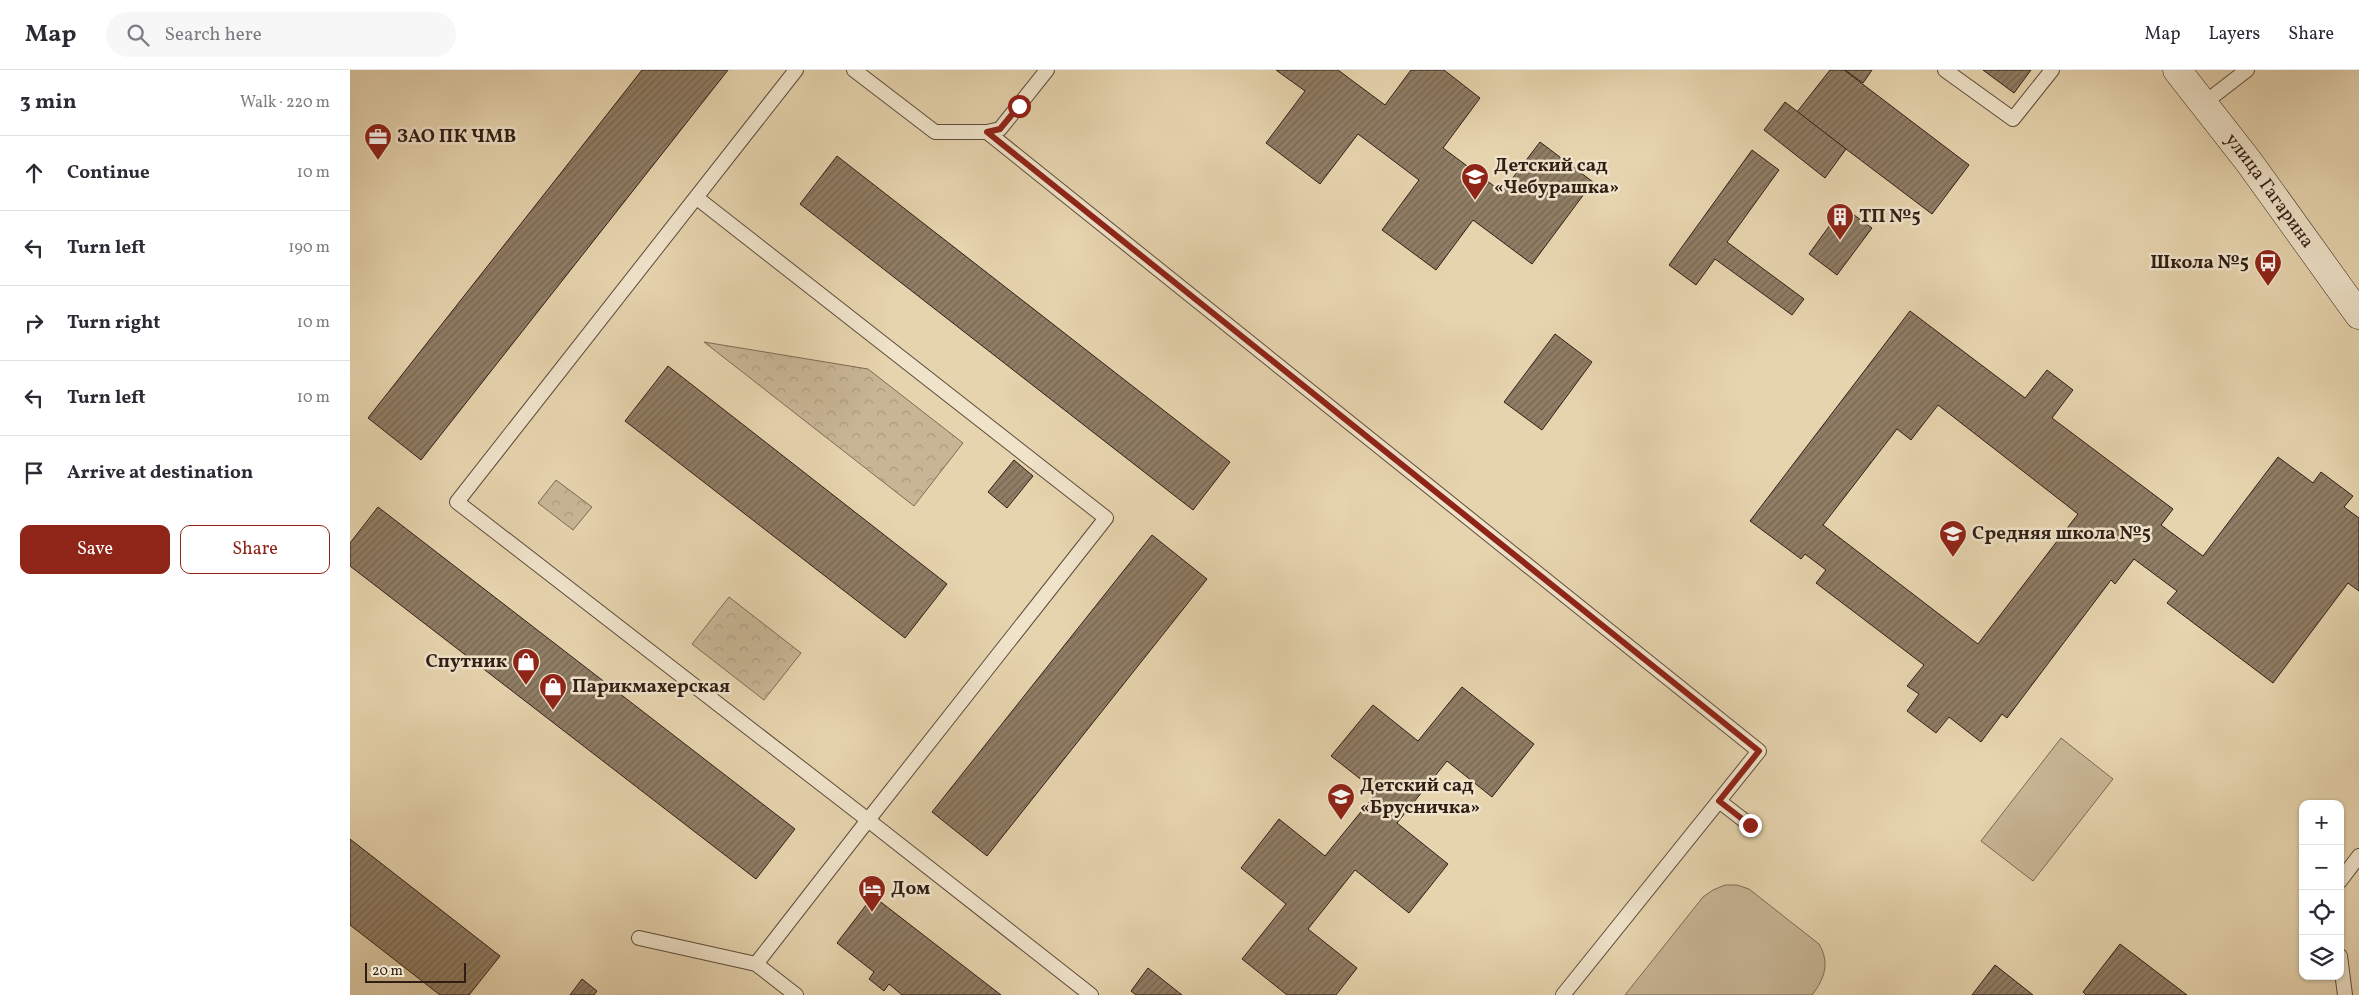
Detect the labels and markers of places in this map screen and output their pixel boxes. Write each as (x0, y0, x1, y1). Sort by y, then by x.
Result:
office icon: ЗАО ПК ЧМВ (363, 122, 393, 161)
place label: ЗАО ПК ЧМВ (397, 124, 516, 150)
place label: Детский сад «Чебурашка» (1494, 153, 1619, 201)
school or university icon: Детский сад «Чебурашка» (1460, 162, 1490, 201)
building icon: ТП №5 (1825, 202, 1855, 241)
place label: ТП №5 (1859, 204, 1921, 230)
bus stop icon: Школа №5 (2253, 248, 2283, 287)
place label: Школа №5 (2150, 250, 2249, 276)
school or university icon: Средняя школа №5 (1938, 519, 1968, 558)
place label: Средняя школа №5 (1972, 521, 2151, 547)
shop icon: Спутник (511, 647, 541, 686)
place label: Спутник (426, 649, 508, 675)
shop icon: Парикмахерская (538, 672, 568, 711)
place label: Парикмахерская (572, 674, 730, 700)
place label: Детский сад «Брусничка» (1360, 773, 1480, 821)
school or university icon: Детский сад «Брусничка» (1326, 782, 1356, 821)
hotel icon: Дом (857, 874, 887, 913)
place label: Дом (891, 876, 930, 902)

